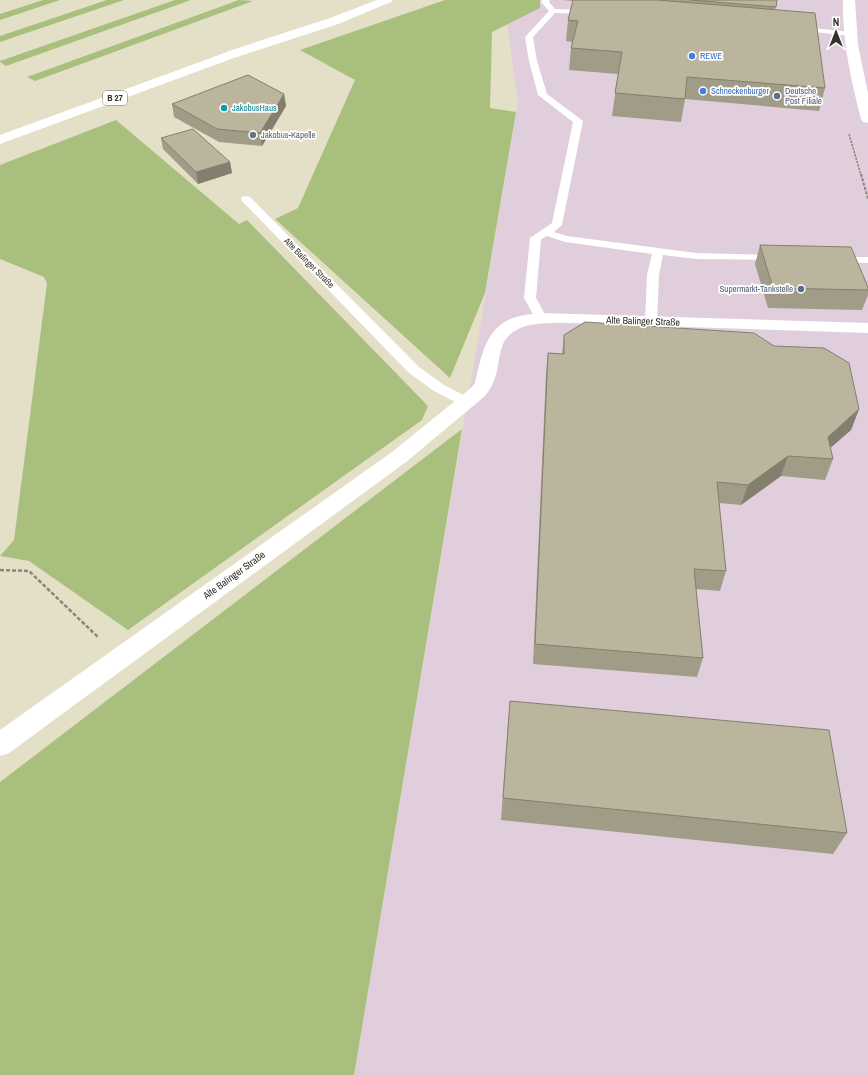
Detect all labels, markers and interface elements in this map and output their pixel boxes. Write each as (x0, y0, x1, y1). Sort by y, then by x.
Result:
north arrow (816, 12, 856, 52)
text: N (833, 15, 839, 29)
place label: REWE (700, 50, 722, 62)
marker: REWE (687, 51, 697, 61)
place label: Schneckenburger (711, 85, 769, 97)
place label: Deutsche Post Filiale (785, 85, 822, 107)
marker: Schneckenburger (698, 86, 708, 96)
road number: B 27 (103, 91, 127, 105)
marker: Deutsche Post Filiale (772, 91, 782, 101)
place label: JakobusHaus (232, 102, 277, 114)
marker: JakobusHaus (219, 103, 229, 113)
place label: Jakobus-Kapelle (261, 129, 316, 141)
marker: Jakobus-Kapelle (248, 130, 258, 140)
street label: Alte Balinger Straße (281, 235, 337, 291)
place label: Supermarkt-Tankstelle (719, 283, 793, 295)
marker: Supermarkt-Tankstelle (796, 284, 806, 294)
street label: Alte Balinger Straße (605, 313, 681, 329)
street label: Alte Balinger Straße (199, 548, 268, 603)

